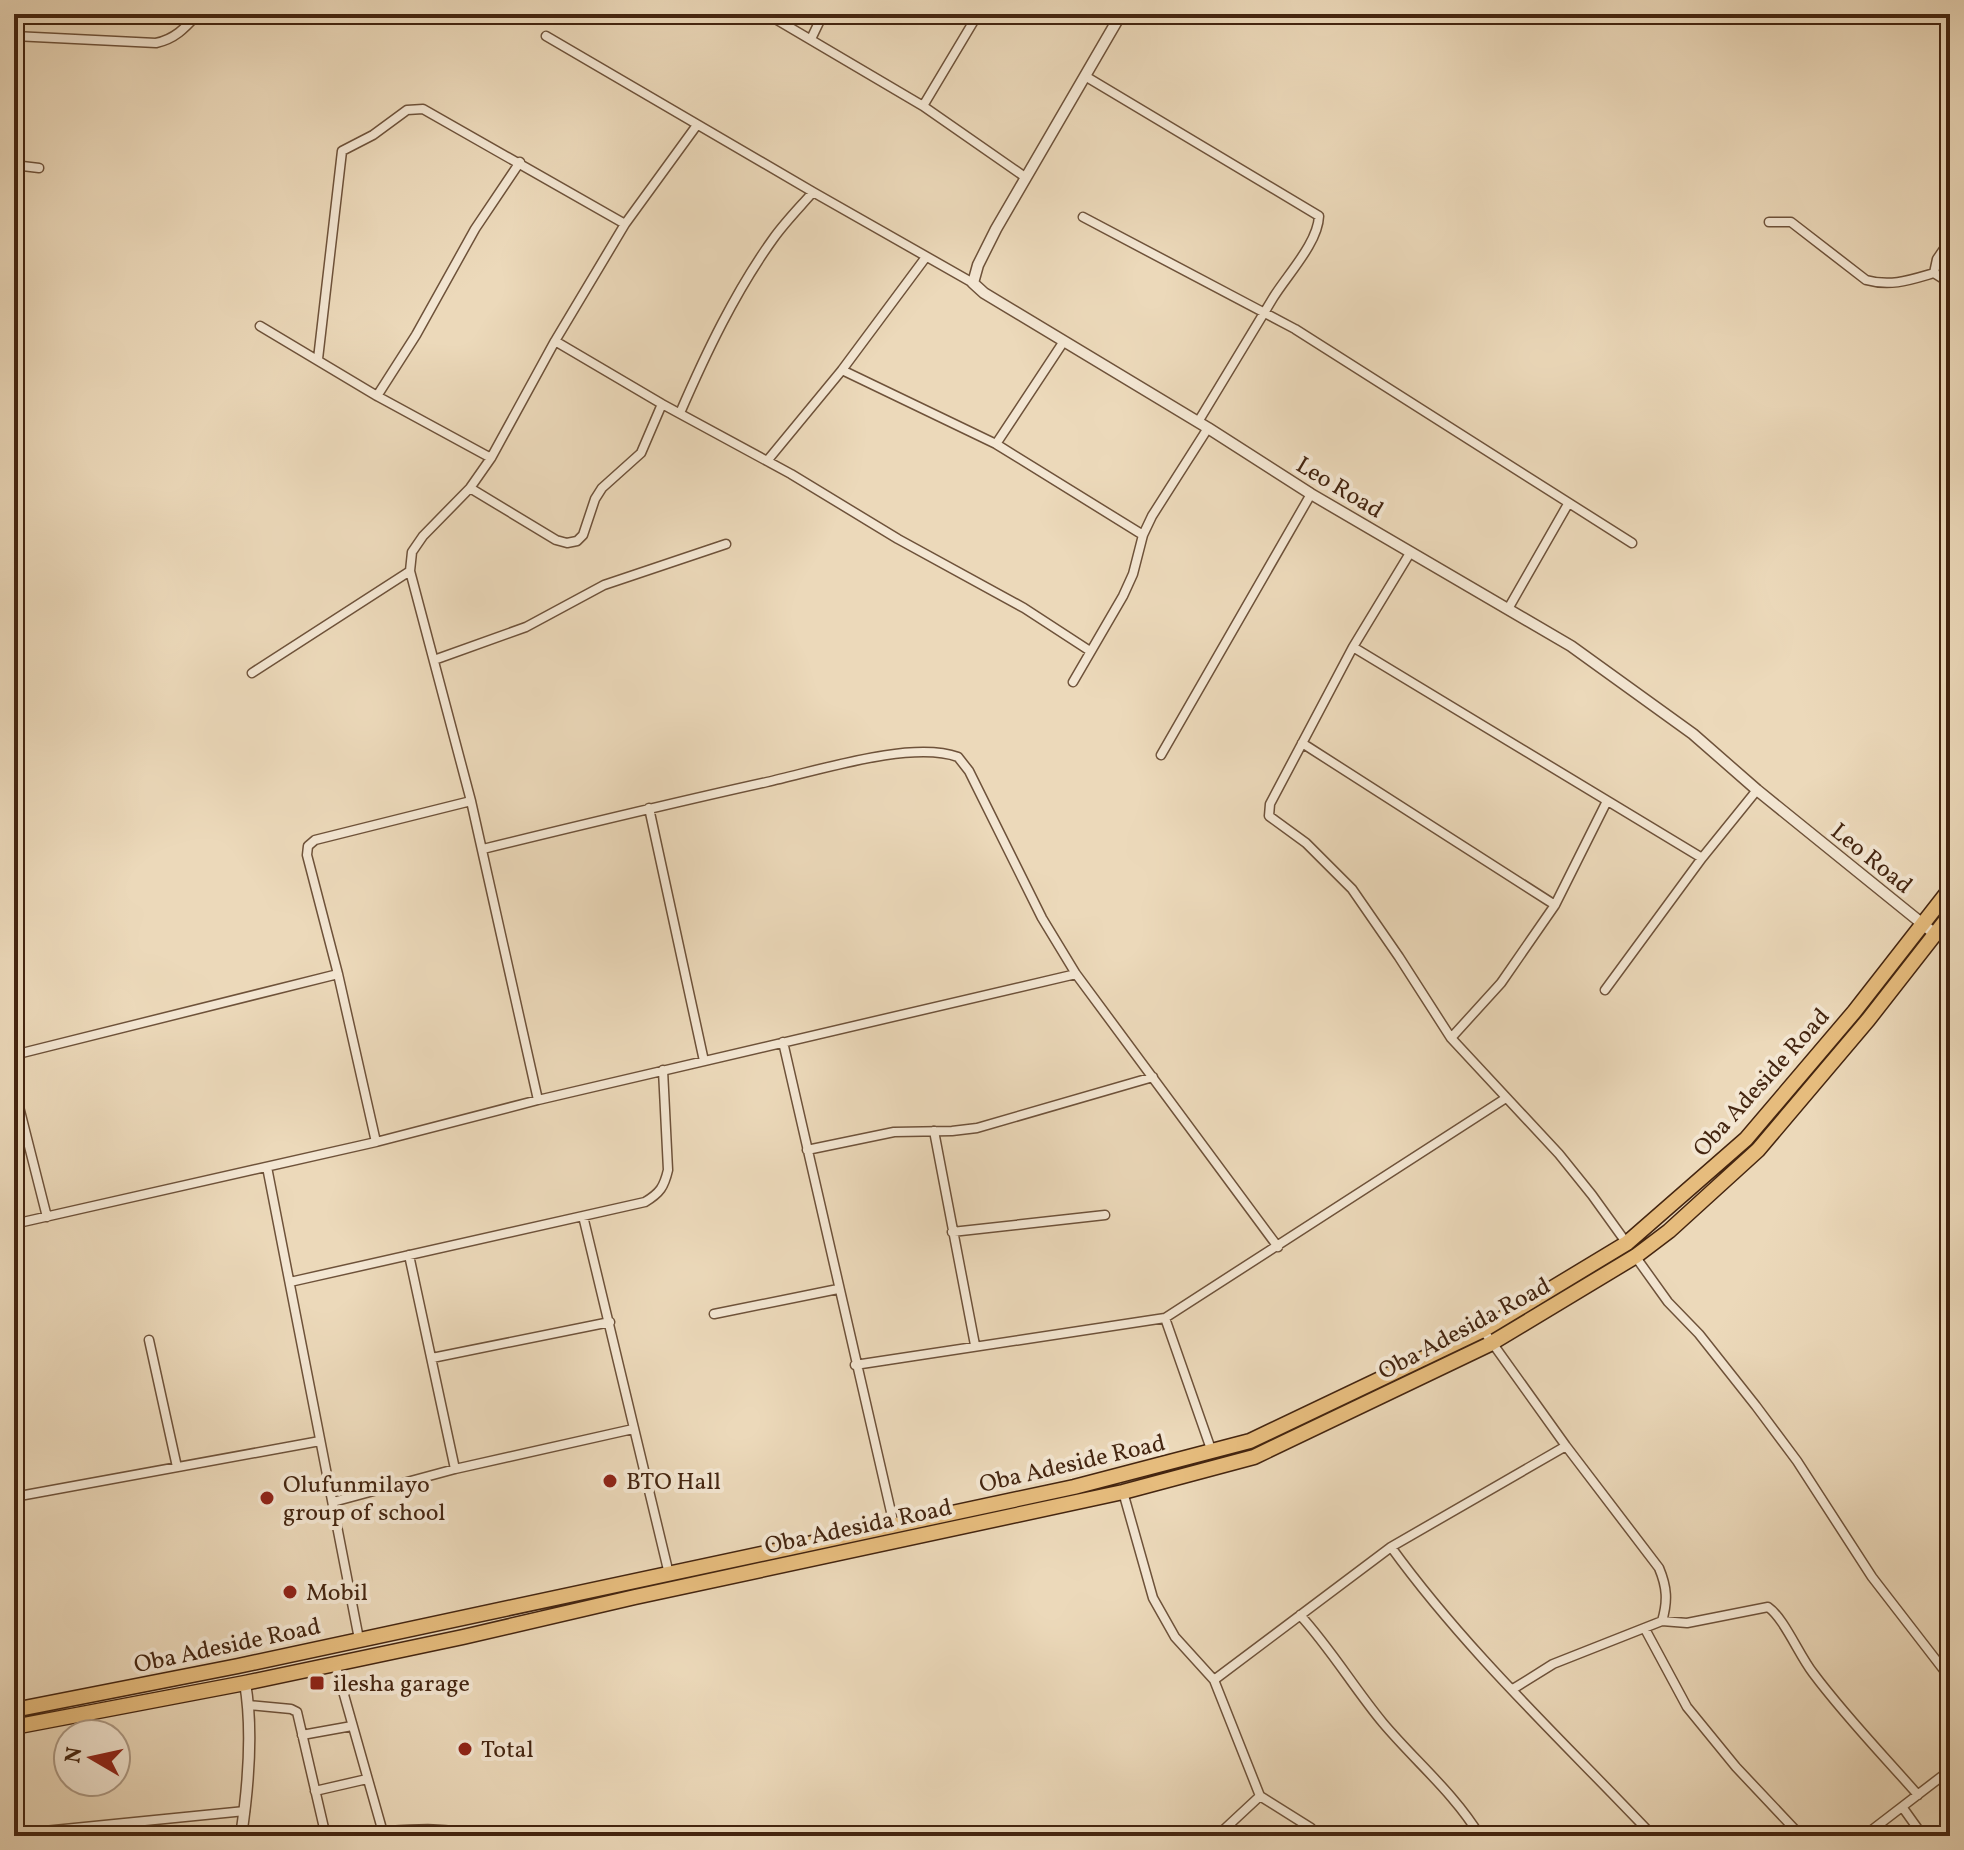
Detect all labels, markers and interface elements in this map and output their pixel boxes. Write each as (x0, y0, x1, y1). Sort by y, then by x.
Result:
street label: Leo Road (1289, 449, 1389, 528)
street label: Leo Road (1823, 816, 1919, 903)
street label: Oba Adeside Road (1686, 1001, 1839, 1165)
street label: Oba Adesida Road (1373, 1270, 1557, 1390)
street label: Oba Adeside Road (976, 1427, 1169, 1503)
place label: BTO Hall (626, 1466, 721, 1500)
place label: Olufunmilayo group of school (283, 1469, 446, 1531)
marker: BTO Hall (601, 1472, 619, 1490)
marker: Olufunmilayo group of school (258, 1489, 276, 1507)
street label: Oba Adesida Road (762, 1491, 955, 1564)
place label: Mobil (306, 1577, 368, 1611)
marker: Mobil (281, 1583, 299, 1601)
street label: Oba Adeside Road (131, 1611, 324, 1683)
place label: ilesha garage (333, 1668, 470, 1702)
marker: ilesha garage (308, 1674, 326, 1692)
north arrow (52, 1718, 132, 1798)
place label: Total (481, 1734, 534, 1768)
marker: Total (456, 1740, 474, 1758)
text: N (58, 1745, 91, 1766)

